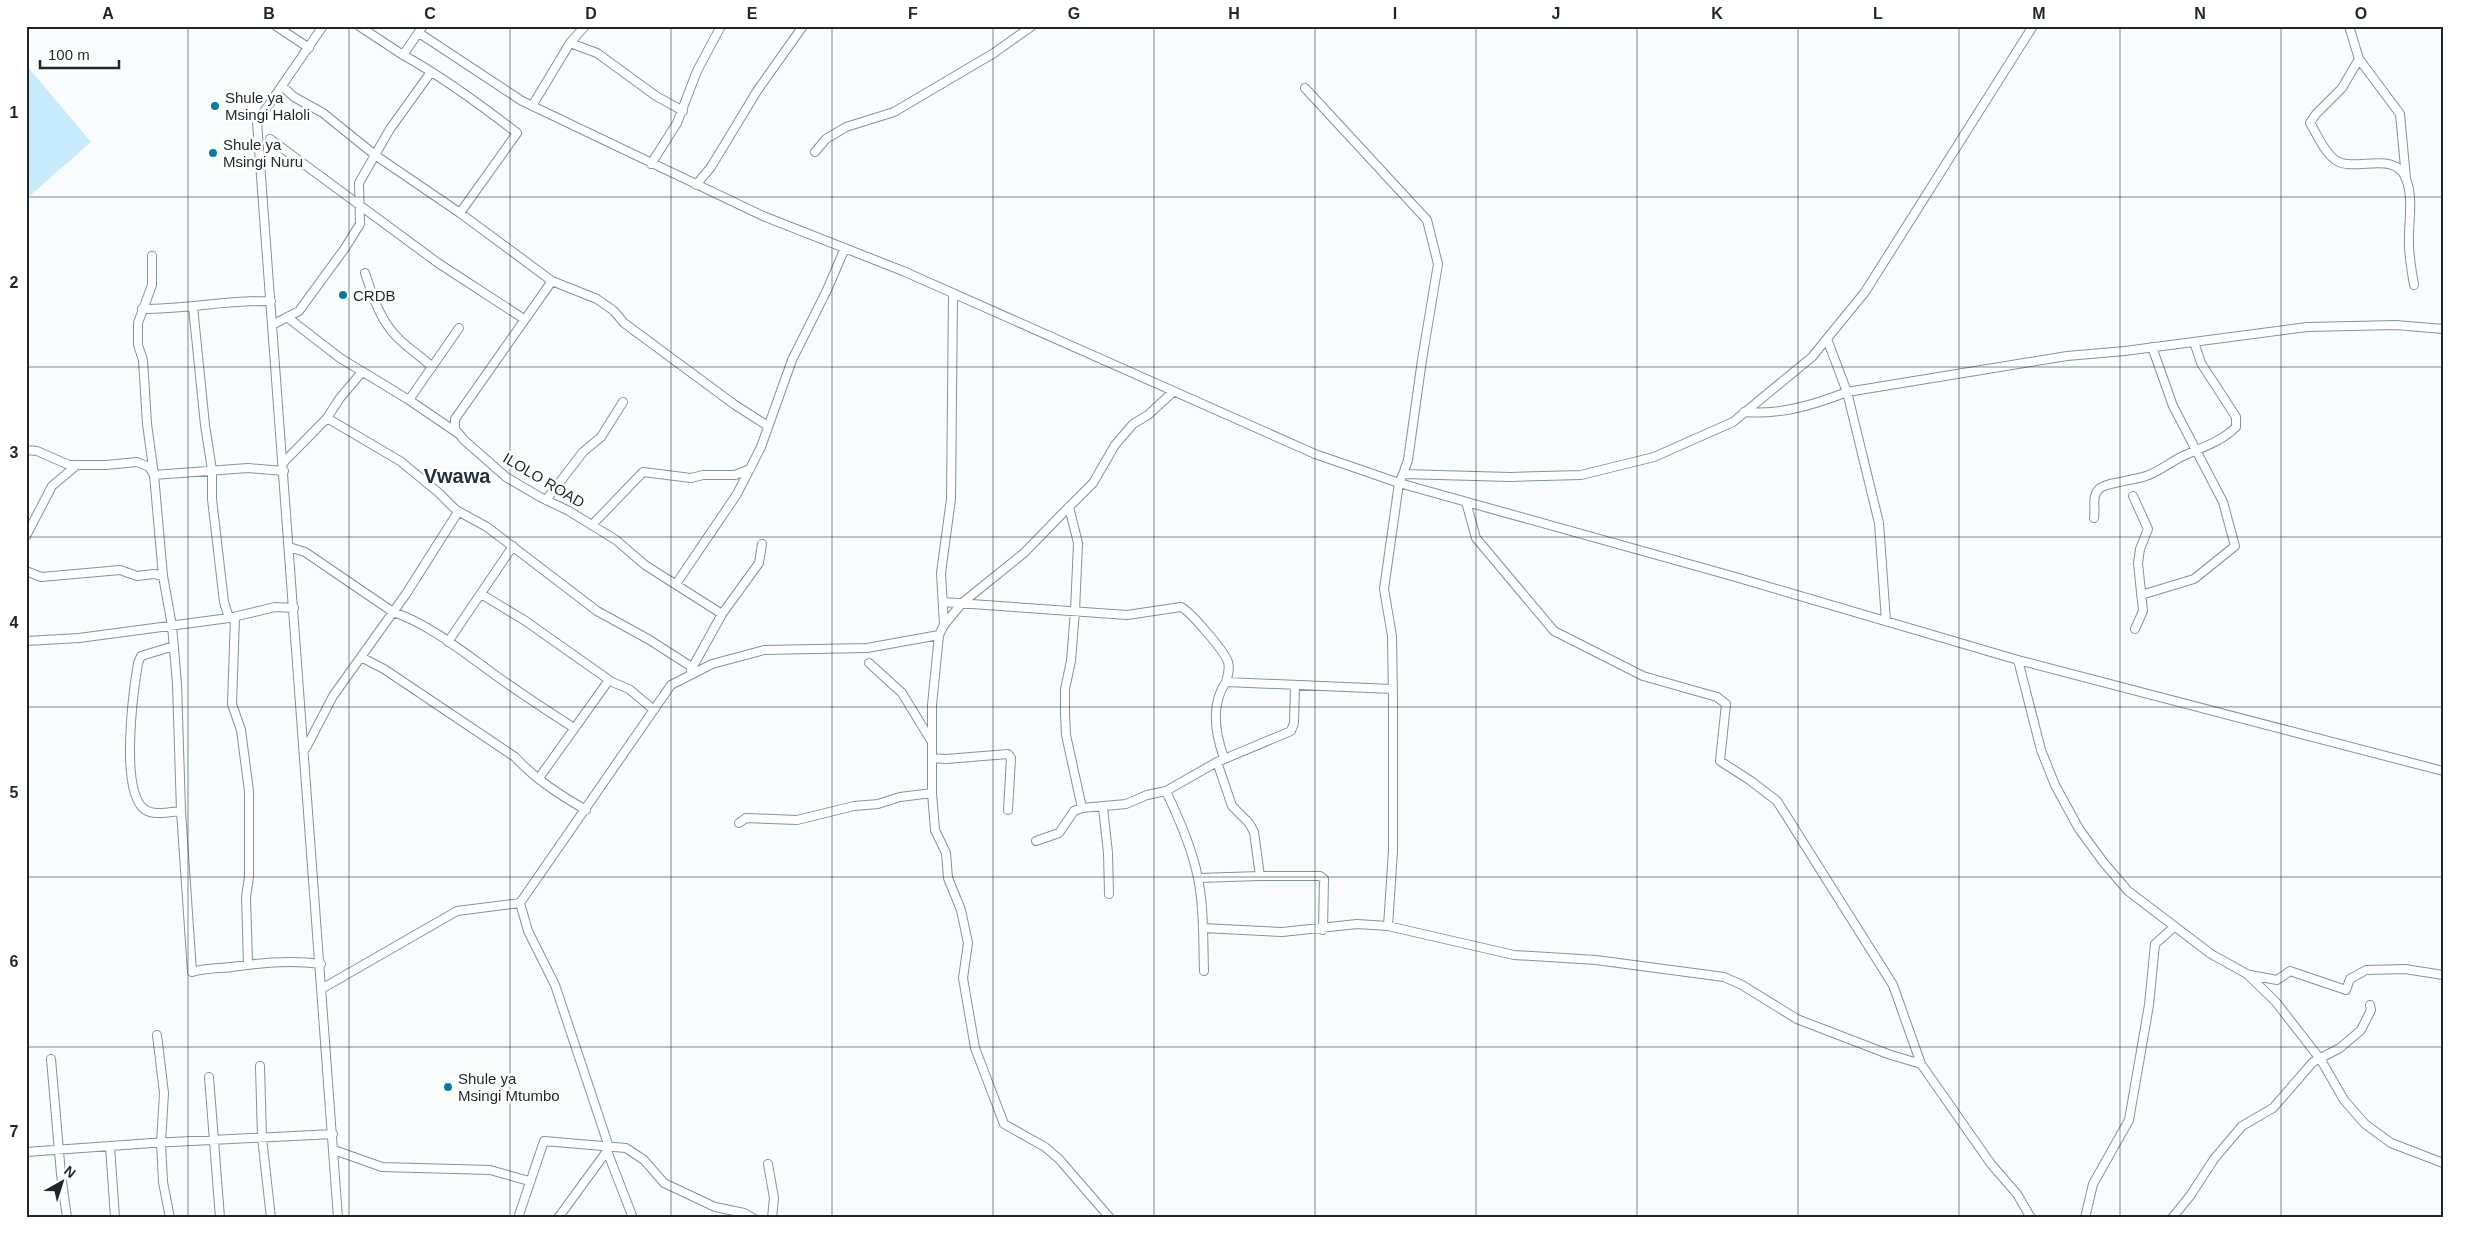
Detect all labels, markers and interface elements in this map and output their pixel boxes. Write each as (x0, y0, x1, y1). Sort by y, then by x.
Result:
text: A (102, 5, 114, 22)
text: B (263, 5, 275, 22)
text: C (424, 5, 436, 22)
text: D (585, 5, 597, 22)
text: E (747, 5, 758, 22)
text: F (908, 5, 918, 22)
text: G (1068, 5, 1080, 22)
text: H (1228, 5, 1240, 22)
text: I (1393, 5, 1397, 22)
text: J (1552, 5, 1560, 22)
text: K (1711, 5, 1723, 22)
text: L (1873, 5, 1883, 22)
text: M (2032, 5, 2046, 22)
text: N (2194, 5, 2206, 22)
text: O (2355, 5, 2367, 22)
scale bar (40, 38, 119, 70)
text: 100 m (48, 46, 90, 63)
place label: Shule ya Msingi Haloli (225, 89, 310, 123)
marker: Shule ya Msingi Haloli (209, 100, 221, 112)
text: 1 (10, 104, 19, 121)
place label: Shule ya Msingi Nuru (223, 136, 303, 170)
marker: Shule ya Msingi Nuru (207, 147, 219, 159)
text: 2 (10, 274, 19, 291)
place label: CRDB (353, 287, 396, 304)
marker: CRDB (337, 289, 349, 301)
text: 3 (10, 444, 19, 461)
street label: ILOLO ROAD (500, 449, 588, 511)
district label: Vwawa (424, 465, 491, 487)
text: 4 (10, 614, 19, 631)
text: 5 (10, 784, 19, 801)
text: 6 (10, 953, 19, 970)
place label: Shule ya Msingi Mtumbo (458, 1070, 560, 1104)
marker: Shule ya Msingi Mtumbo (442, 1081, 454, 1093)
text: 7 (10, 1123, 19, 1140)
north arrow (38, 1156, 88, 1206)
text: N (61, 1162, 79, 1181)

